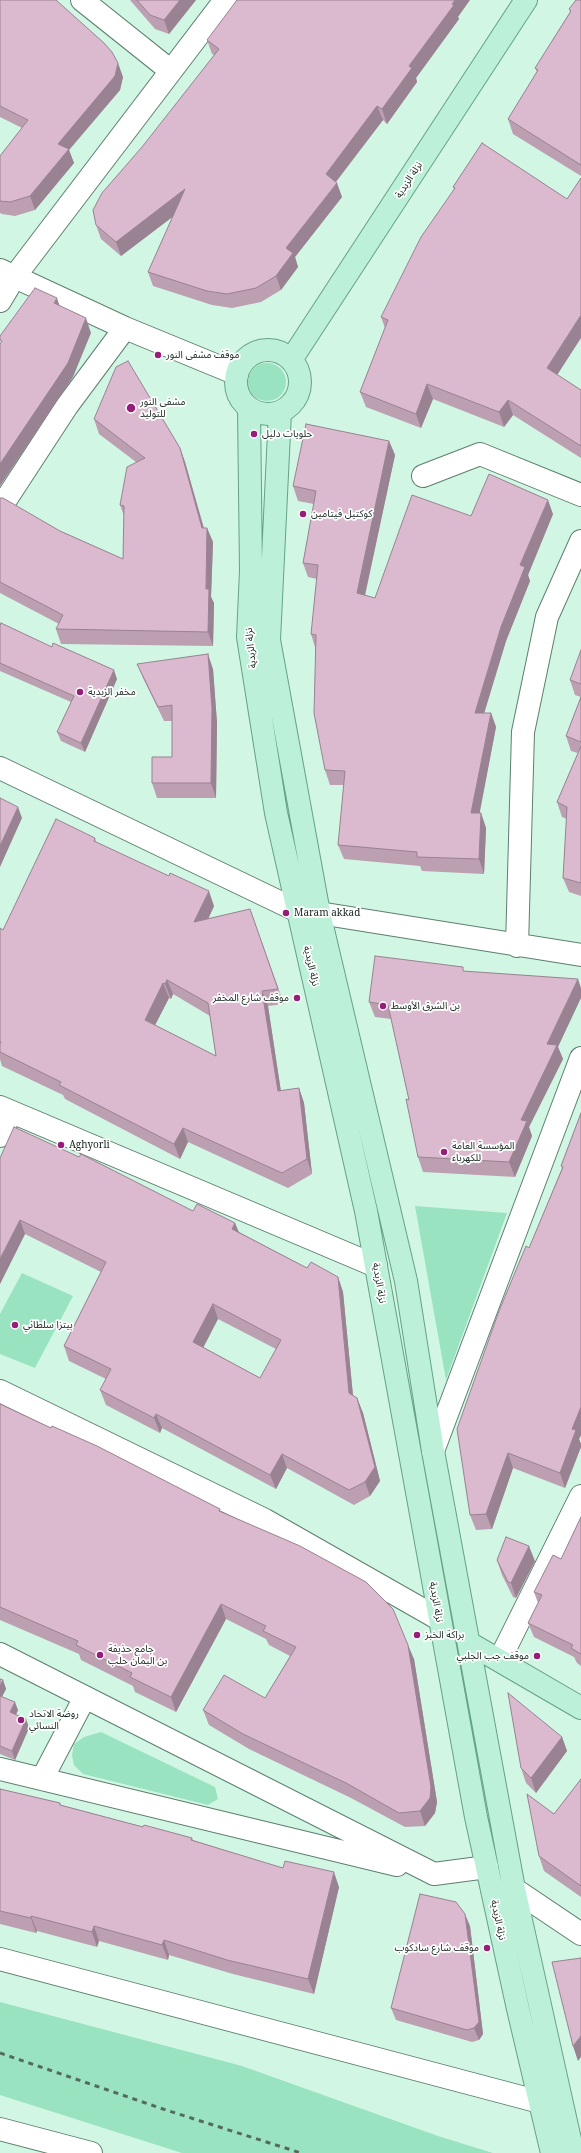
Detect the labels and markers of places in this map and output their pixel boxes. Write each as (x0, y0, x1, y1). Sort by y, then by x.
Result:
place label: موقف مشفى النور (166, 349, 239, 361)
marker: موقف مشفى النور (153, 350, 163, 360)
place label: مشفى النور للتوليد (140, 396, 185, 420)
marker: مشفى النور للتوليد (125, 402, 137, 414)
place label: حلويات دليل (262, 428, 312, 440)
marker: حلويات دليل (249, 429, 259, 439)
place label: كوكتيل فيتامين (311, 508, 372, 520)
marker: كوكتيل فيتامين (298, 509, 308, 519)
place label: مخفر الزبدية (88, 686, 136, 698)
marker: مخفر الزبدية (75, 687, 85, 697)
place label: Maram akkad (294, 907, 360, 919)
marker: Maram akkad (281, 908, 291, 918)
place label: موقف شارع المخفر (213, 992, 289, 1004)
marker: موقف شارع المخفر (292, 993, 302, 1003)
place label: بن الشرق الأوسط (391, 1000, 460, 1012)
marker: بن الشرق الأوسط (378, 1001, 388, 1011)
place label: Aghyorli (69, 1139, 110, 1151)
marker: Aghyorli (56, 1140, 66, 1150)
place label: المؤسسة العامة للكهرباء (452, 1140, 514, 1164)
marker: المؤسسة العامة للكهرباء (439, 1147, 449, 1157)
place label: بيتزا سلطاني (23, 1319, 73, 1331)
marker: بيتزا سلطاني (10, 1320, 20, 1330)
place label: براكة الخبز (425, 1629, 464, 1641)
marker: براكة الخبز (412, 1630, 422, 1640)
place label: جامع حذيفة بن اليمان حلب (108, 1643, 167, 1666)
marker: جامع حذيفة بن اليمان حلب (95, 1650, 105, 1660)
place label: موقف جب الجلبي (456, 1650, 529, 1662)
marker: موقف جب الجلبي (532, 1651, 542, 1661)
place label: روضة الاتحاد النسائي (29, 1708, 79, 1732)
marker: روضة الاتحاد النسائي (16, 1715, 26, 1725)
place label: موقف شارع سادكوب (395, 1942, 479, 1954)
marker: موقف شارع سادكوب (482, 1943, 492, 1953)

